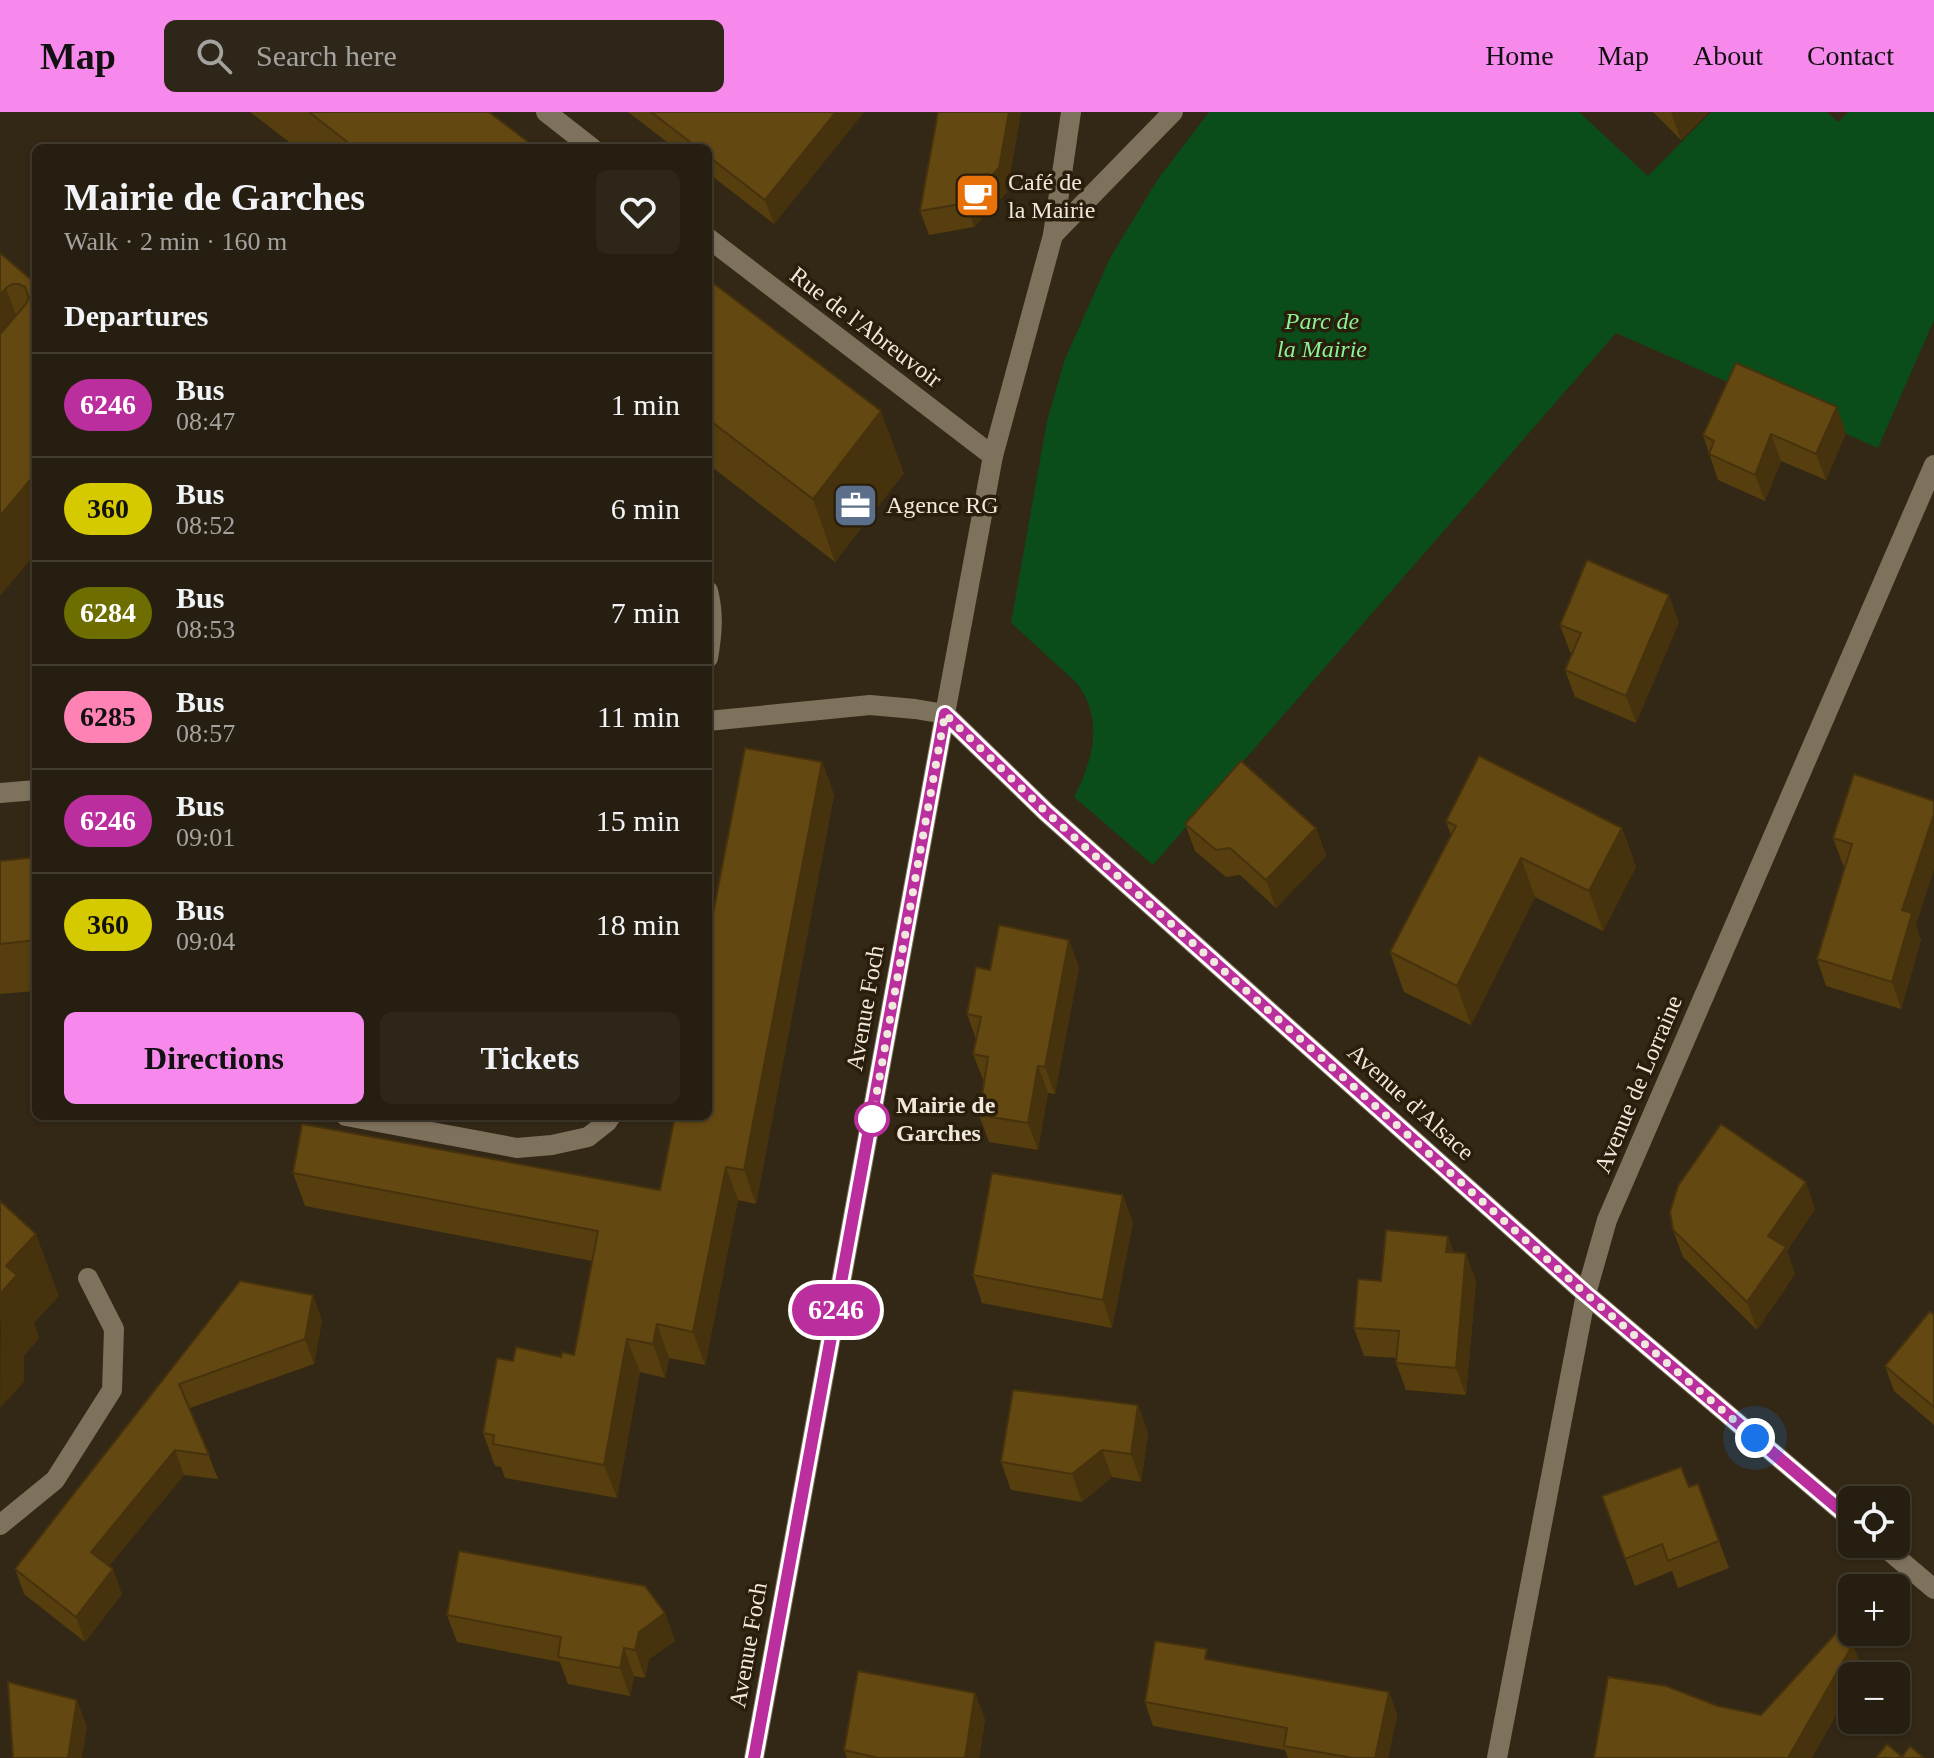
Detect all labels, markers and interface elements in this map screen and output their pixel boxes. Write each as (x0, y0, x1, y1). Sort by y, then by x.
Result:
search box (164, 20, 724, 92)
icon: search (192, 34, 236, 78)
text: Map (40, 35, 116, 77)
text: Search here (256, 39, 397, 72)
text: Home (1485, 40, 1554, 71)
text: Map (1598, 40, 1649, 71)
text: About (1693, 40, 1763, 71)
text: Contact (1807, 40, 1894, 71)
place label: Café de la Mairie (1008, 169, 1095, 223)
button: heart (596, 170, 680, 254)
cafe icon: Café de la Mairie (953, 172, 1001, 220)
text: Mairie de Garches (64, 176, 365, 218)
text: Walk · 2 min · 160 m (64, 227, 287, 256)
street label: Rue de l'Abreuvoir (785, 262, 947, 392)
text: Departures (64, 299, 208, 332)
park label: Parc de la Mairie (1277, 308, 1367, 362)
text: Bus (176, 373, 224, 406)
text: 1 min (611, 388, 680, 421)
text: 6246 (80, 389, 136, 420)
text: 08:47 (176, 407, 235, 436)
text: Bus (176, 477, 224, 510)
office icon: Agence RG (831, 481, 879, 529)
text: 6 min (611, 492, 680, 525)
place label: Agence RG (886, 492, 999, 518)
text: 360 (87, 493, 129, 524)
text: 08:52 (176, 511, 235, 540)
text: Bus (176, 581, 224, 614)
text: 7 min (611, 596, 680, 629)
text: 6284 (80, 597, 136, 628)
text: 08:53 (176, 615, 235, 644)
text: Bus (176, 685, 224, 718)
text: 11 min (597, 700, 680, 733)
text: 6285 (80, 701, 136, 732)
text: 08:57 (176, 719, 235, 748)
text: Bus (176, 789, 224, 822)
text: 15 min (596, 804, 680, 837)
text: 6246 (80, 805, 136, 836)
text: 09:01 (176, 823, 235, 852)
text: Bus (176, 893, 224, 926)
text: 18 min (596, 908, 680, 941)
text: 360 (87, 909, 129, 940)
text: 09:04 (176, 927, 235, 956)
street label: Avenue Foch (841, 943, 889, 1073)
street label: Avenue de Lorraine (1589, 991, 1687, 1177)
button: Directions (64, 1012, 364, 1104)
button: Tickets (380, 1012, 680, 1104)
street label: Avenue d'Alsace (1343, 1039, 1479, 1165)
place label: Mairie de Garches (896, 1092, 996, 1146)
marker: Mairie de Garches (855, 1102, 889, 1136)
line badge: 6246 (780, 1284, 892, 1336)
text: 6246 (808, 1294, 864, 1325)
your location (1735, 1418, 1775, 1458)
map controls (1838, 1486, 1910, 1734)
button: locate (1838, 1486, 1910, 1558)
button: + (1838, 1574, 1910, 1646)
street label: Avenue Foch (724, 1580, 772, 1710)
button: − (1838, 1662, 1910, 1734)

